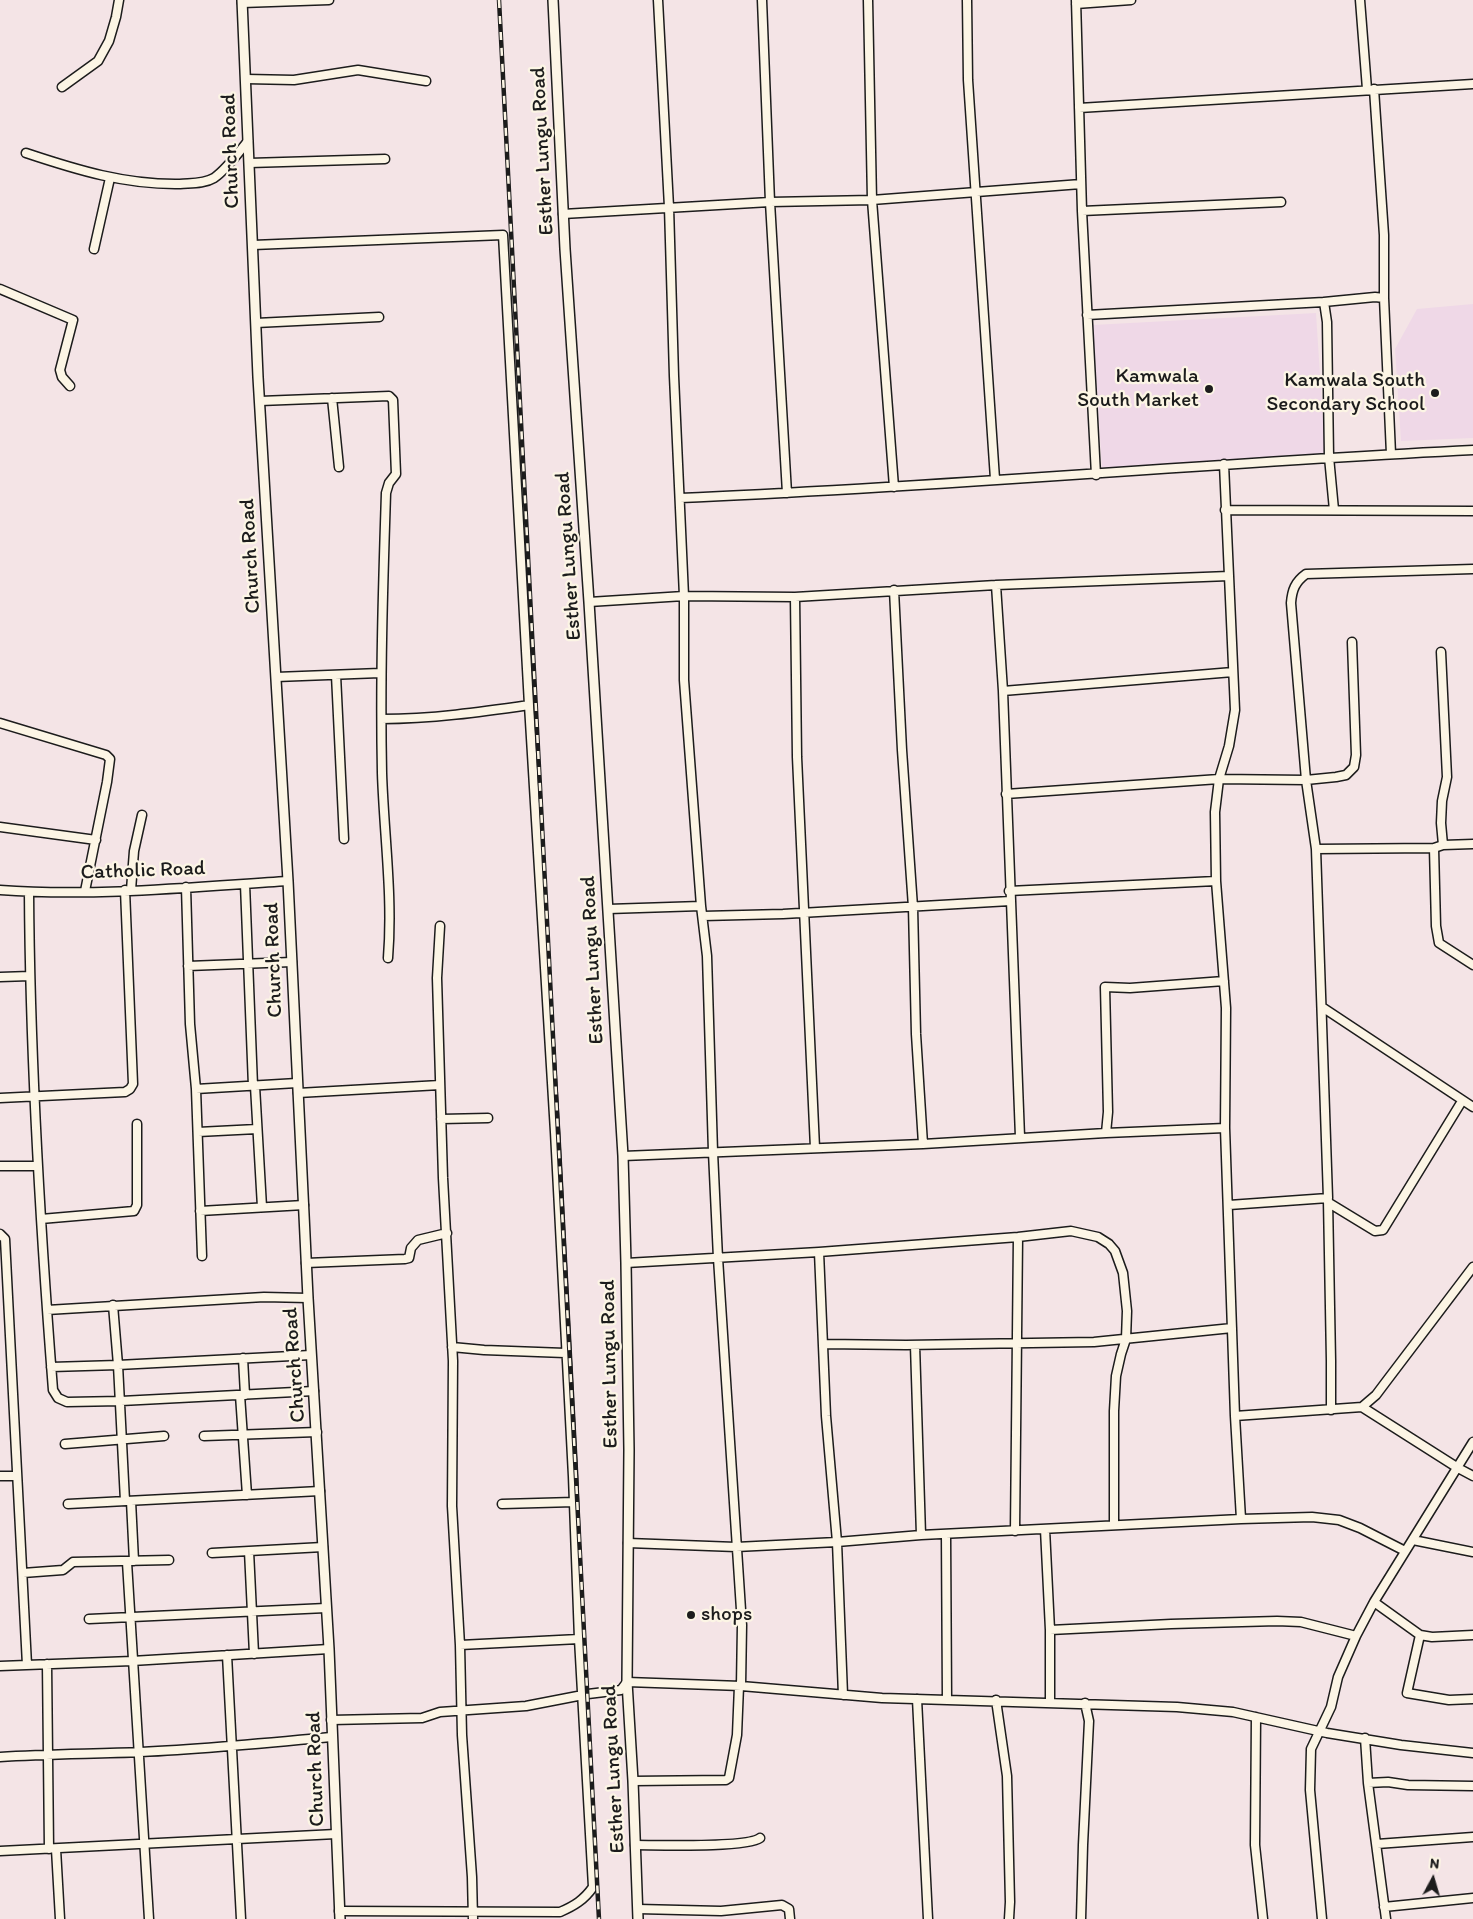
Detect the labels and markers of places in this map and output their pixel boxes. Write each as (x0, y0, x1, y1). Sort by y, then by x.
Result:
place label: Kamwala South Market (1077, 364, 1199, 414)
place label: Kamwala South Secondary School (1266, 368, 1425, 418)
marker: Kamwala South Market (1203, 383, 1215, 395)
marker: Kamwala South Secondary School (1429, 387, 1441, 399)
place label: shops (701, 1602, 752, 1628)
marker: shops (685, 1609, 697, 1621)

